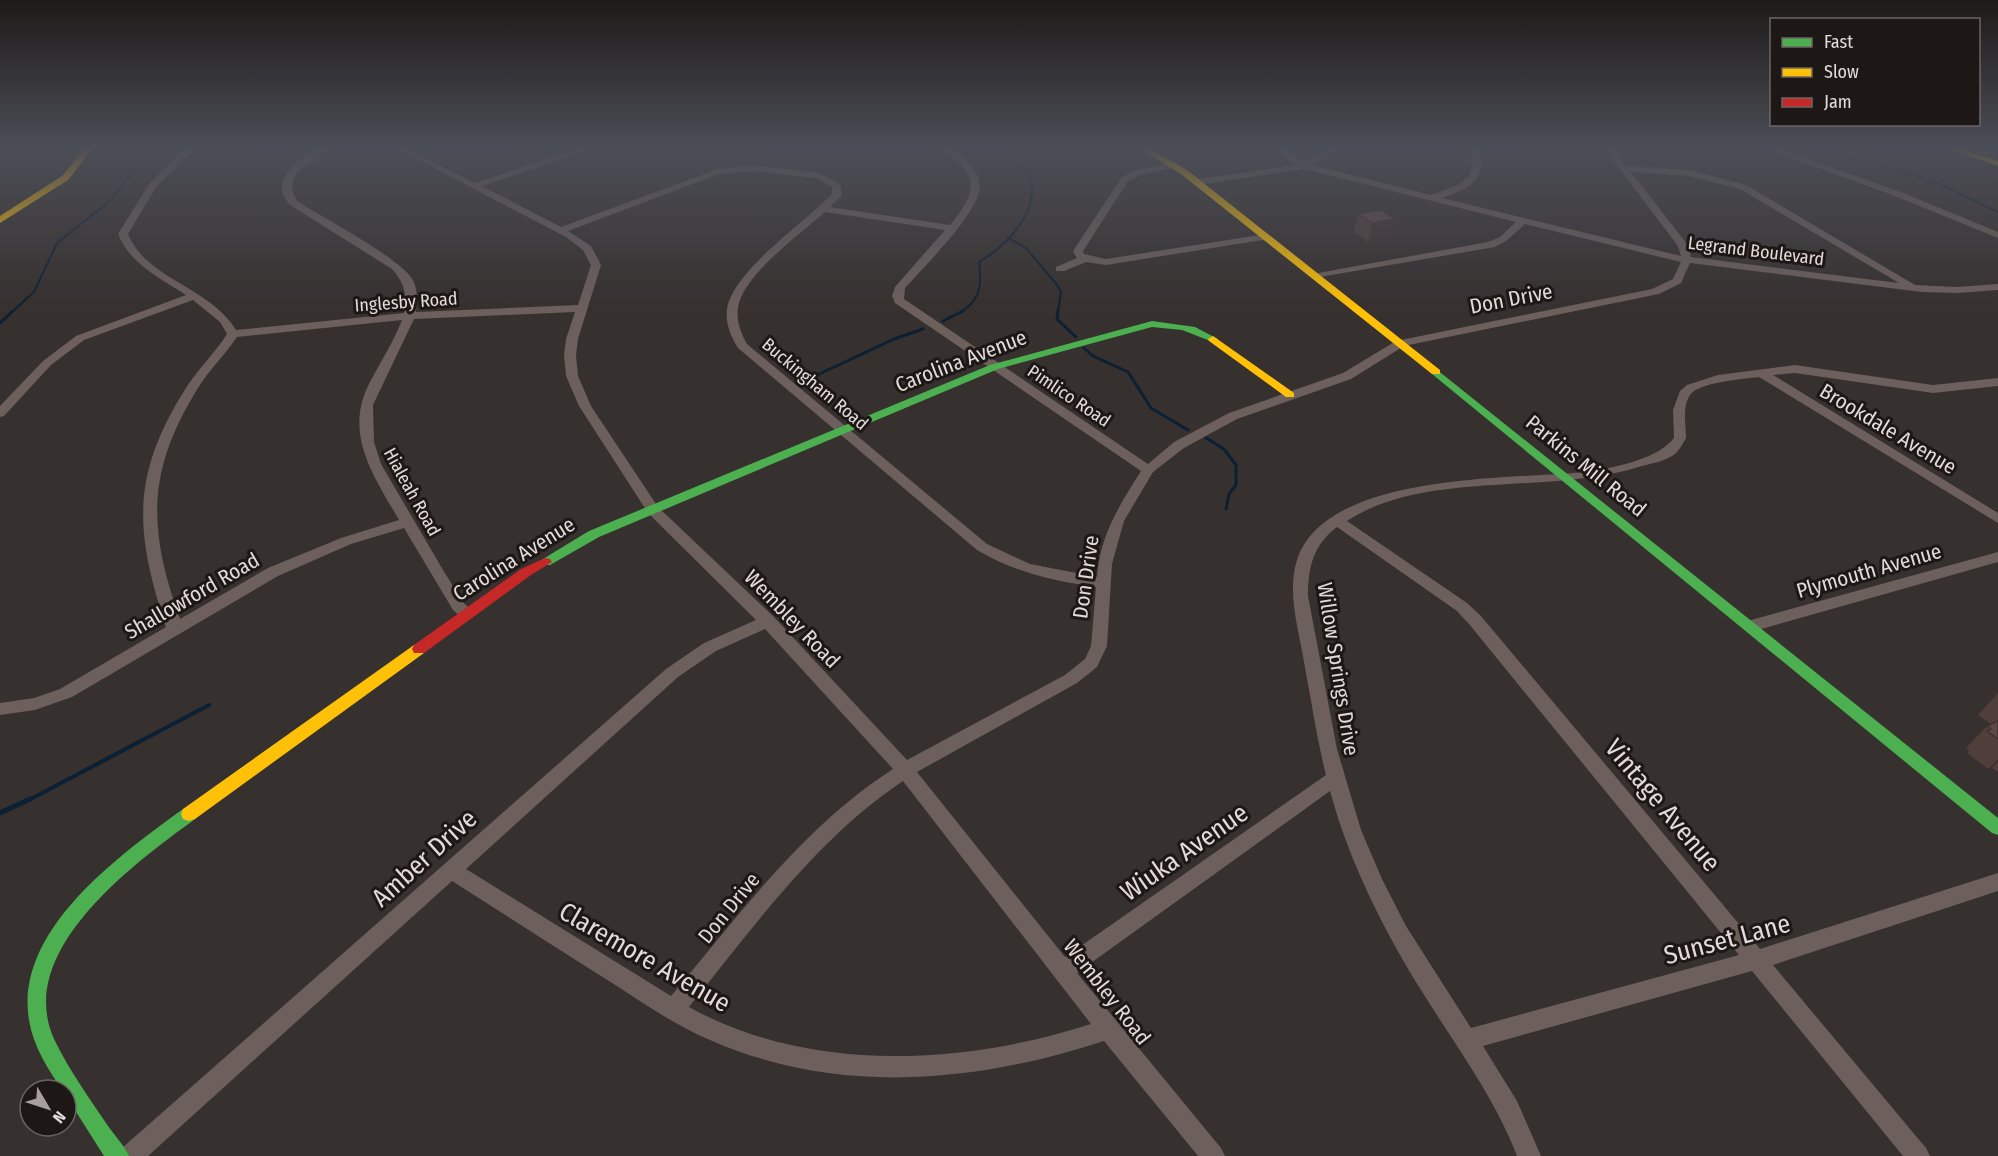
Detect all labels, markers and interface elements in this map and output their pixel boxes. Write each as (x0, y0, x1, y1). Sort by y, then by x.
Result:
legend (1770, 18, 1980, 126)
text: Fast (1824, 31, 1853, 53)
text: Slow (1824, 61, 1859, 83)
text: Jam (1824, 91, 1852, 113)
street label: Legrand Boulevard (1687, 232, 1825, 270)
street label: Don Drive (1467, 278, 1555, 320)
street label: Inglesby Road (354, 287, 458, 317)
street label: Carolina Avenue (892, 324, 1030, 398)
street label: Buckingham Road (758, 333, 872, 435)
street label: Pimlico Road (1023, 360, 1115, 432)
street label: Brookdale Avenue (1815, 378, 1961, 480)
street label: Parkins Mill Road (1521, 410, 1651, 522)
street label: Hialeah Road (379, 444, 445, 540)
street label: Carolina Avenue (448, 511, 580, 607)
street label: Don Drive (1067, 534, 1105, 620)
street label: Plymouth Avenue (1794, 538, 1944, 604)
street label: Shallowford Road (120, 547, 264, 645)
street label: Wembley Road (739, 564, 845, 674)
street label: Willow Springs Drive (1311, 580, 1365, 758)
street label: Vintage Avenue (1598, 733, 1727, 878)
street label: Wiuka Avenue (1115, 797, 1254, 908)
street label: Amber Drive (365, 803, 483, 914)
street label: Don Drive (693, 867, 765, 949)
street label: Claremore Avenue (554, 896, 736, 1019)
street label: Sunset Lane (1661, 908, 1794, 971)
street label: Wembley Road (1058, 934, 1156, 1050)
north arrow (18, 1078, 78, 1138)
text: N (49, 1107, 70, 1127)

